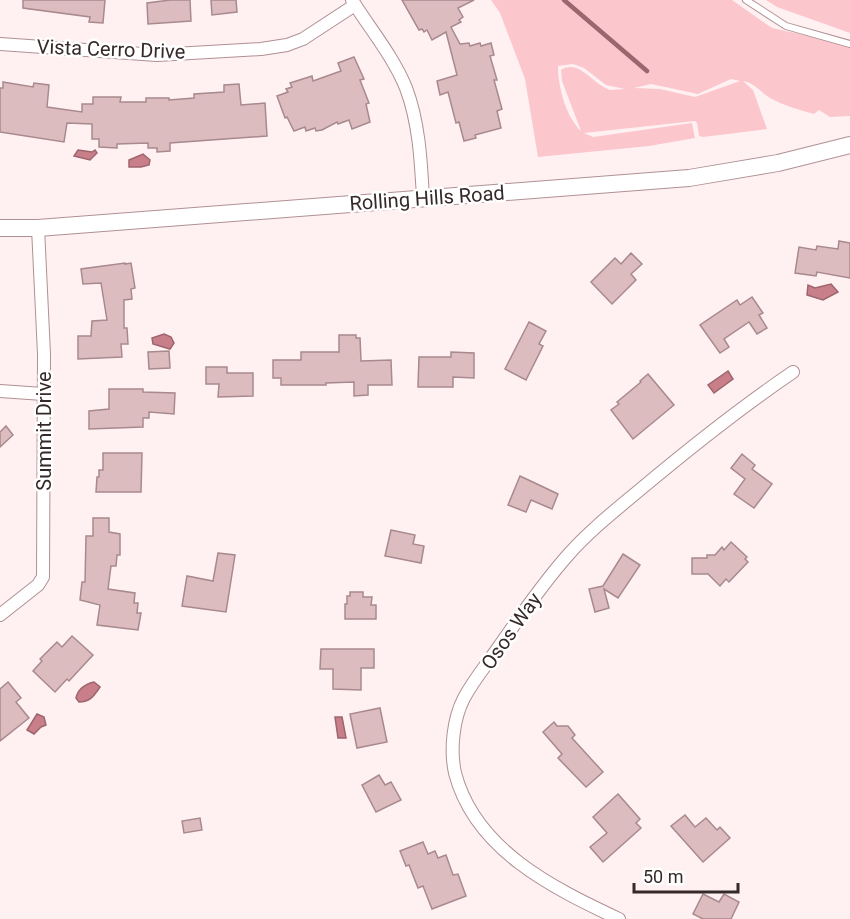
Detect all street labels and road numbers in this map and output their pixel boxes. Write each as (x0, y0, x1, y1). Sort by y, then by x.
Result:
street label: Vista Cerro Drive (36, 34, 186, 64)
street label: Rolling Hills Road (349, 181, 505, 215)
street label: Summit Drive (32, 371, 56, 491)
street label: Osos Way (476, 587, 546, 674)

